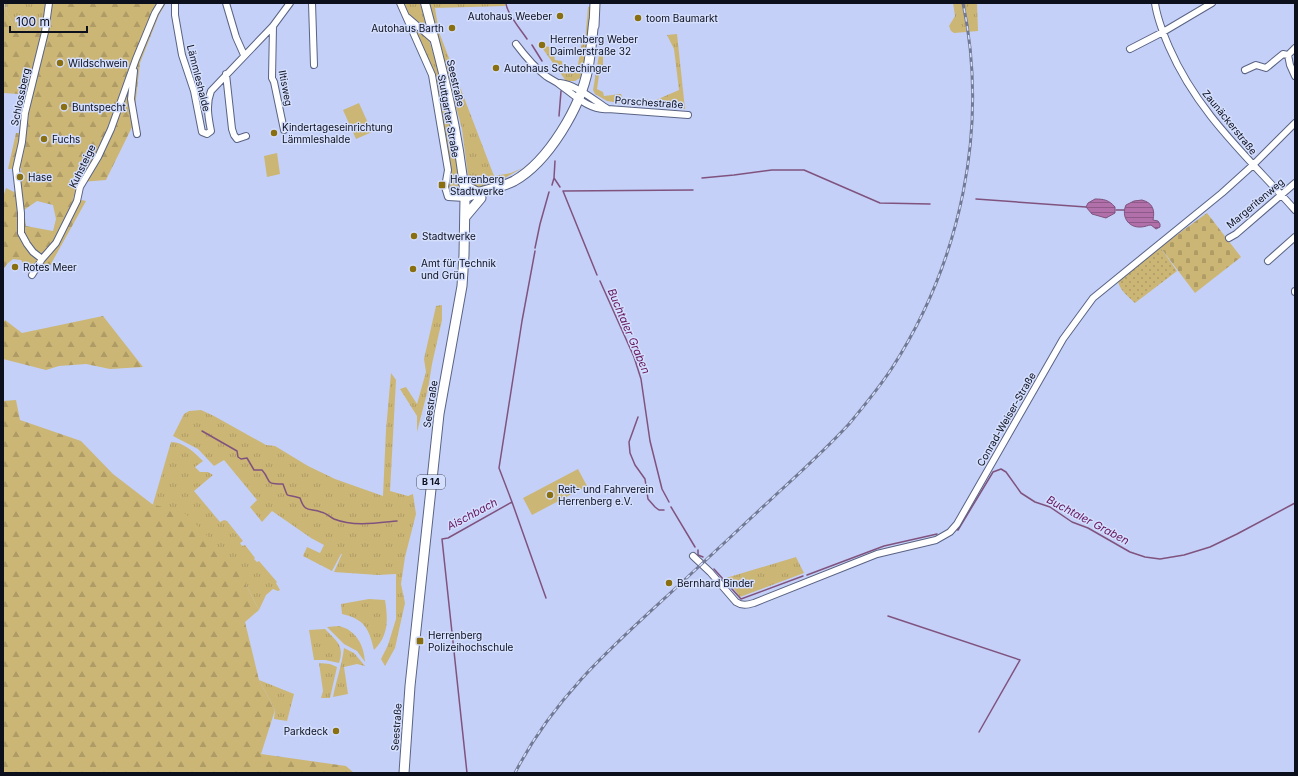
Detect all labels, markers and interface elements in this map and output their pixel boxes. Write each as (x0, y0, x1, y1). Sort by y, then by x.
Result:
scale bar (10, 8, 87, 34)
place label: Autohaus Weeber (468, 10, 552, 22)
marker: Autohaus Weeber (555, 11, 565, 21)
place label: toom Baumarkt (646, 12, 719, 24)
marker: toom Baumarkt (633, 13, 643, 23)
text: 100 m (16, 14, 50, 29)
place label: Autohaus Barth (371, 22, 444, 34)
marker: Autohaus Barth (447, 23, 457, 33)
place label: Herrenberg Weber Daimlerstraße 32 (550, 33, 638, 57)
marker: Herrenberg Weber Daimlerstraße 32 (537, 40, 547, 50)
street label: Lämmleshalde (185, 43, 213, 113)
place label: Wildschwein (68, 57, 128, 69)
marker: Wildschwein (55, 58, 65, 68)
street label: Seestraße (445, 58, 467, 108)
place label: Autohaus Schechinger (504, 62, 611, 74)
marker: Autohaus Schechinger (491, 63, 501, 73)
street label: Schlossberg (8, 67, 32, 127)
street label: Iltisweg (277, 69, 295, 107)
street label: Stuttgarter Straße (436, 74, 462, 159)
street label: Zaunäckerstraße (1200, 87, 1260, 157)
street label: Porschestraße (614, 94, 684, 110)
place label: Buntspecht (72, 101, 126, 113)
marker: Buntspecht (59, 102, 69, 112)
place label: Kindertageseinrichtung Lämmleshalde (282, 121, 393, 145)
marker: Kindertageseinrichtung Lämmleshalde (269, 128, 279, 138)
place label: Fuchs (52, 133, 80, 145)
marker: Fuchs (39, 134, 49, 144)
street label: Kuhsteige (66, 142, 98, 190)
place label: Hase (28, 171, 52, 183)
marker: Hase (15, 172, 25, 182)
place label: Herrenberg Stadtwerke (450, 173, 504, 197)
street label: Margeritenweg (1224, 175, 1286, 231)
marker: Herrenberg Stadtwerke (437, 180, 447, 190)
place label: Stadtwerke (422, 230, 476, 242)
marker: Stadtwerke (409, 231, 419, 241)
place label: Amt für Technik und Grün (421, 257, 496, 281)
place label: Rotes Meer (23, 261, 77, 273)
marker: Rotes Meer (10, 262, 20, 272)
marker: Amt für Technik und Grün (408, 264, 418, 274)
water label: Buchtaler Graben (605, 286, 654, 376)
street label: Conrad-Weiser-Straße (974, 370, 1038, 468)
street label: Seestraße (420, 379, 440, 429)
road number: B 14 (417, 475, 445, 489)
place label: Reit- und Fahrverein Herrenberg e.V. (558, 483, 654, 507)
marker: Reit- und Fahrverein Herrenberg e.V. (545, 490, 555, 500)
water label: Buchtaler Graben (1044, 492, 1132, 548)
water label: Aischbach (443, 495, 500, 534)
place label: Bernhard Binder (677, 577, 754, 589)
marker: Bernhard Binder (664, 578, 674, 588)
place label: Herrenberg Polizeihochschule (428, 629, 514, 653)
marker: Herrenberg Polizeihochschule (415, 636, 425, 646)
street label: Seestraße (388, 702, 404, 751)
place label: Parkdeck (284, 725, 329, 737)
marker: Parkdeck (331, 726, 341, 736)

